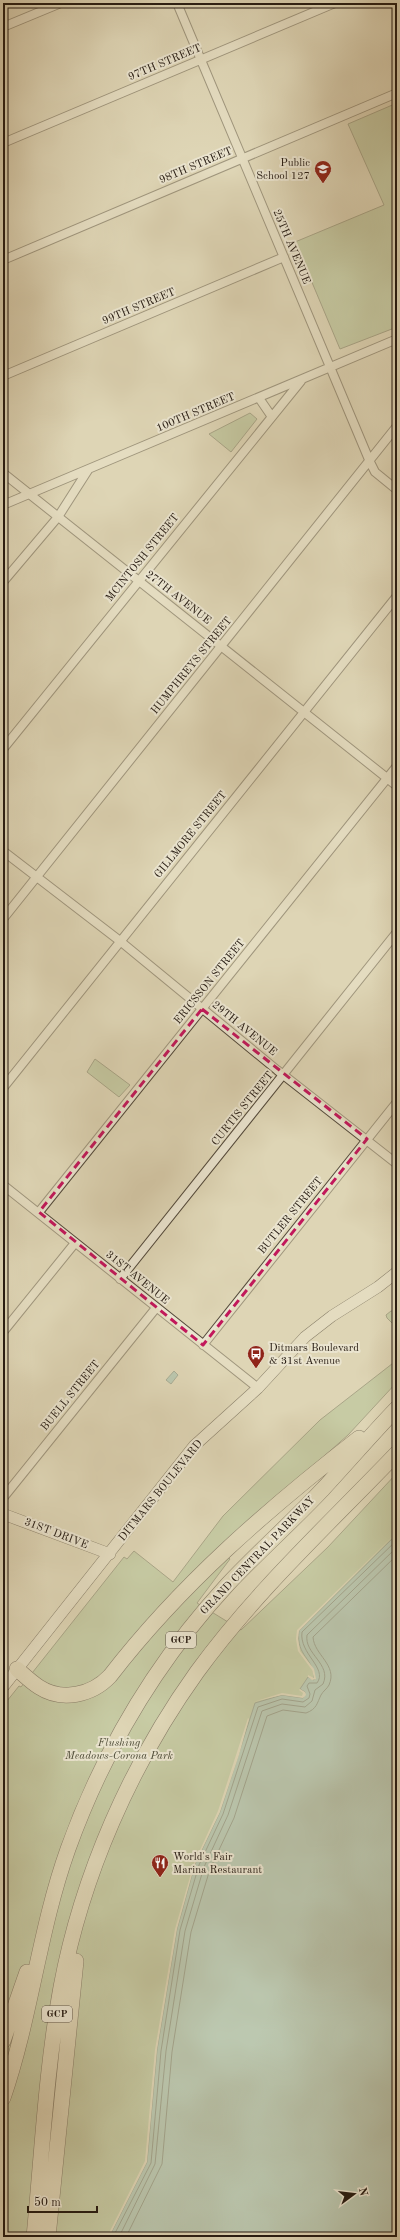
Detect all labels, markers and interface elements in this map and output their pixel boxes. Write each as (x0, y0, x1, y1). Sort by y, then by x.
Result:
street label: 97TH STREET (127, 43, 203, 83)
street label: 98TH STREET (158, 146, 234, 186)
place label: Public School 127 (256, 158, 310, 182)
school or university icon: Public School 127 (313, 159, 333, 184)
street label: 25TH AVENUE (270, 208, 312, 286)
street label: 99TH STREET (101, 287, 177, 327)
street label: 100TH STREET (155, 391, 237, 435)
street label: MCINTOSH STREET (104, 512, 182, 604)
street label: 27TH AVENUE (143, 569, 213, 627)
street label: HUMPHREYS STREET (149, 615, 235, 717)
street label: GILLMORE STREET (153, 789, 229, 880)
street label: ERICSSON STREET (172, 937, 248, 1027)
street label: 29TH AVENUE (210, 1000, 278, 1058)
street label: CURTIS STREET (210, 1070, 276, 1148)
street label: BUTLER STREET (257, 1175, 325, 1256)
street label: 31ST AVENUE (103, 1249, 171, 1307)
place label: Ditmars Boulevard & 31st Avenue (269, 1343, 359, 1367)
bus stop icon: Ditmars Boulevard & 31st Avenue (246, 1344, 266, 1369)
street label: BUELL STREET (39, 1359, 103, 1433)
street label: DITMARS BOULEVARD (117, 1438, 205, 1544)
street label: GRAND CENTRAL PARKWAY (199, 1495, 317, 1617)
street label: 31ST DRIVE (23, 1517, 89, 1551)
road number: GCP (166, 1632, 196, 1648)
park label: Flushing Meadows-Corona Park (64, 1738, 174, 1762)
place label: World's Fair Marina Restaurant (173, 1852, 262, 1876)
restaurant icon: World's Fair Marina Restaurant (150, 1853, 170, 1878)
road number: GCP (42, 2006, 72, 2022)
north arrow (334, 2174, 374, 2214)
text: N (356, 2186, 369, 2198)
scale bar (28, 2188, 97, 2214)
text: 50 m (34, 2196, 61, 2209)

